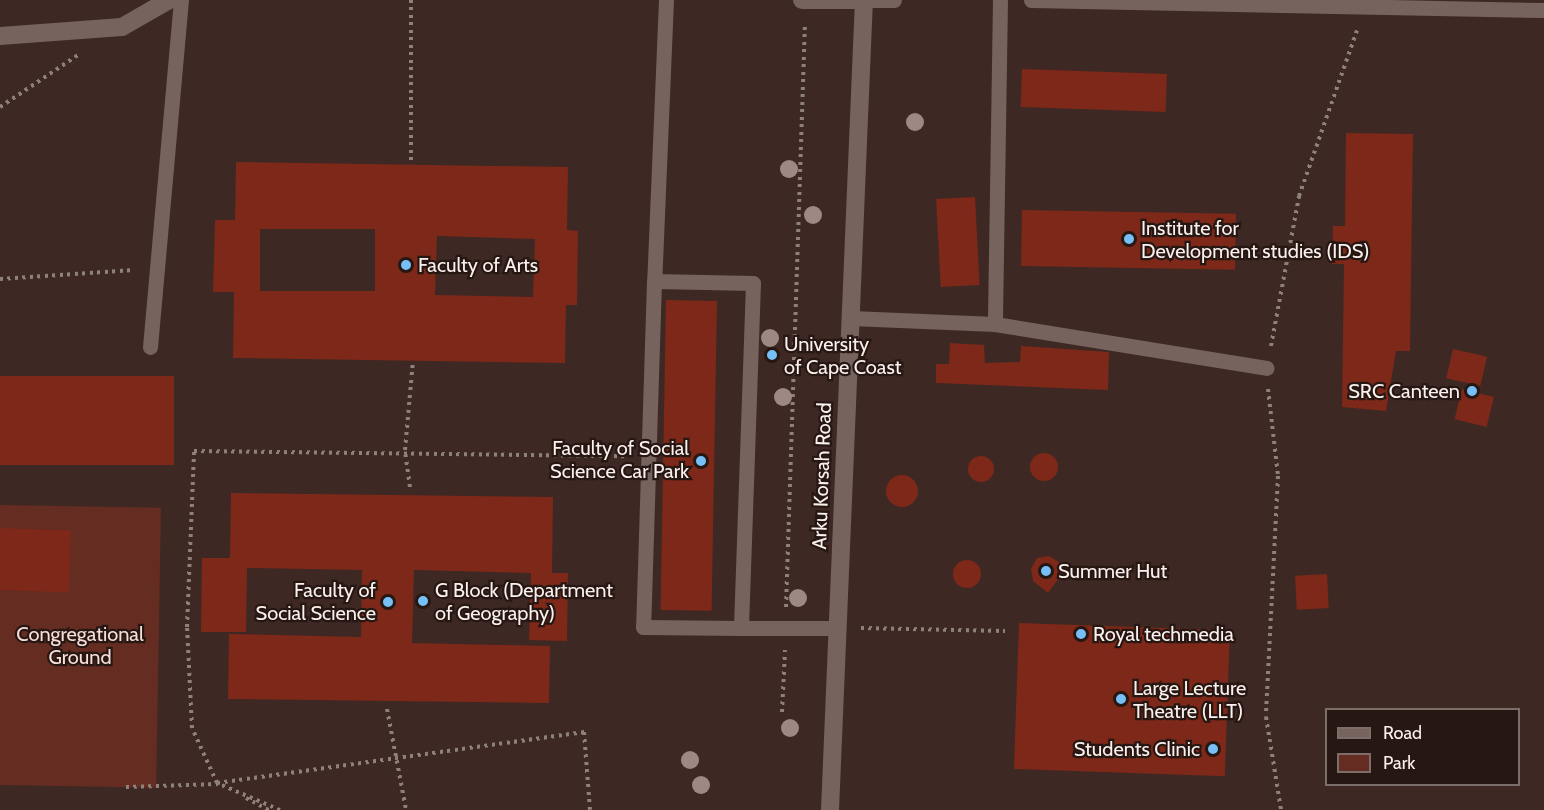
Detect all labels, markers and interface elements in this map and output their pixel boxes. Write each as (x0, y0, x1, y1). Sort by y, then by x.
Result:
place label: Institute for Development studies (IDS) (1141, 216, 1370, 263)
marker: Institute for Development studies (IDS) (1122, 232, 1136, 246)
place label: Faculty of Arts (418, 253, 538, 277)
marker: Faculty of Arts (399, 258, 413, 272)
place label: University of Cape Coast (784, 332, 901, 379)
marker: University of Cape Coast (765, 348, 779, 362)
place label: SRC Canteen (1348, 379, 1460, 403)
marker: SRC Canteen (1465, 384, 1479, 398)
street label: Arku Korsah Road (807, 402, 837, 550)
place label: Faculty of Social Science Car Park (550, 437, 689, 484)
marker: Faculty of Social Science Car Park (694, 454, 708, 468)
place label: Summer Hut (1058, 559, 1167, 583)
marker: Summer Hut (1039, 564, 1053, 578)
place label: Faculty of Social Science (256, 578, 376, 625)
place label: G Block (Department of Geography) (435, 578, 613, 625)
marker: G Block (Department of Geography) (416, 594, 430, 608)
marker: Faculty of Social Science (381, 595, 395, 609)
park label: Congregational Ground (16, 622, 144, 669)
place label: Royal techmedia (1093, 622, 1234, 646)
marker: Royal techmedia (1074, 627, 1088, 641)
place label: Large Lecture Theatre (LLT) (1133, 676, 1246, 723)
marker: Large Lecture Theatre (LLT) (1114, 692, 1128, 706)
legend (1325, 708, 1520, 786)
text: Road (1383, 722, 1422, 744)
place label: Students Clinic (1074, 737, 1200, 761)
marker: Students Clinic (1204, 740, 1222, 758)
text: Park (1383, 752, 1415, 774)

